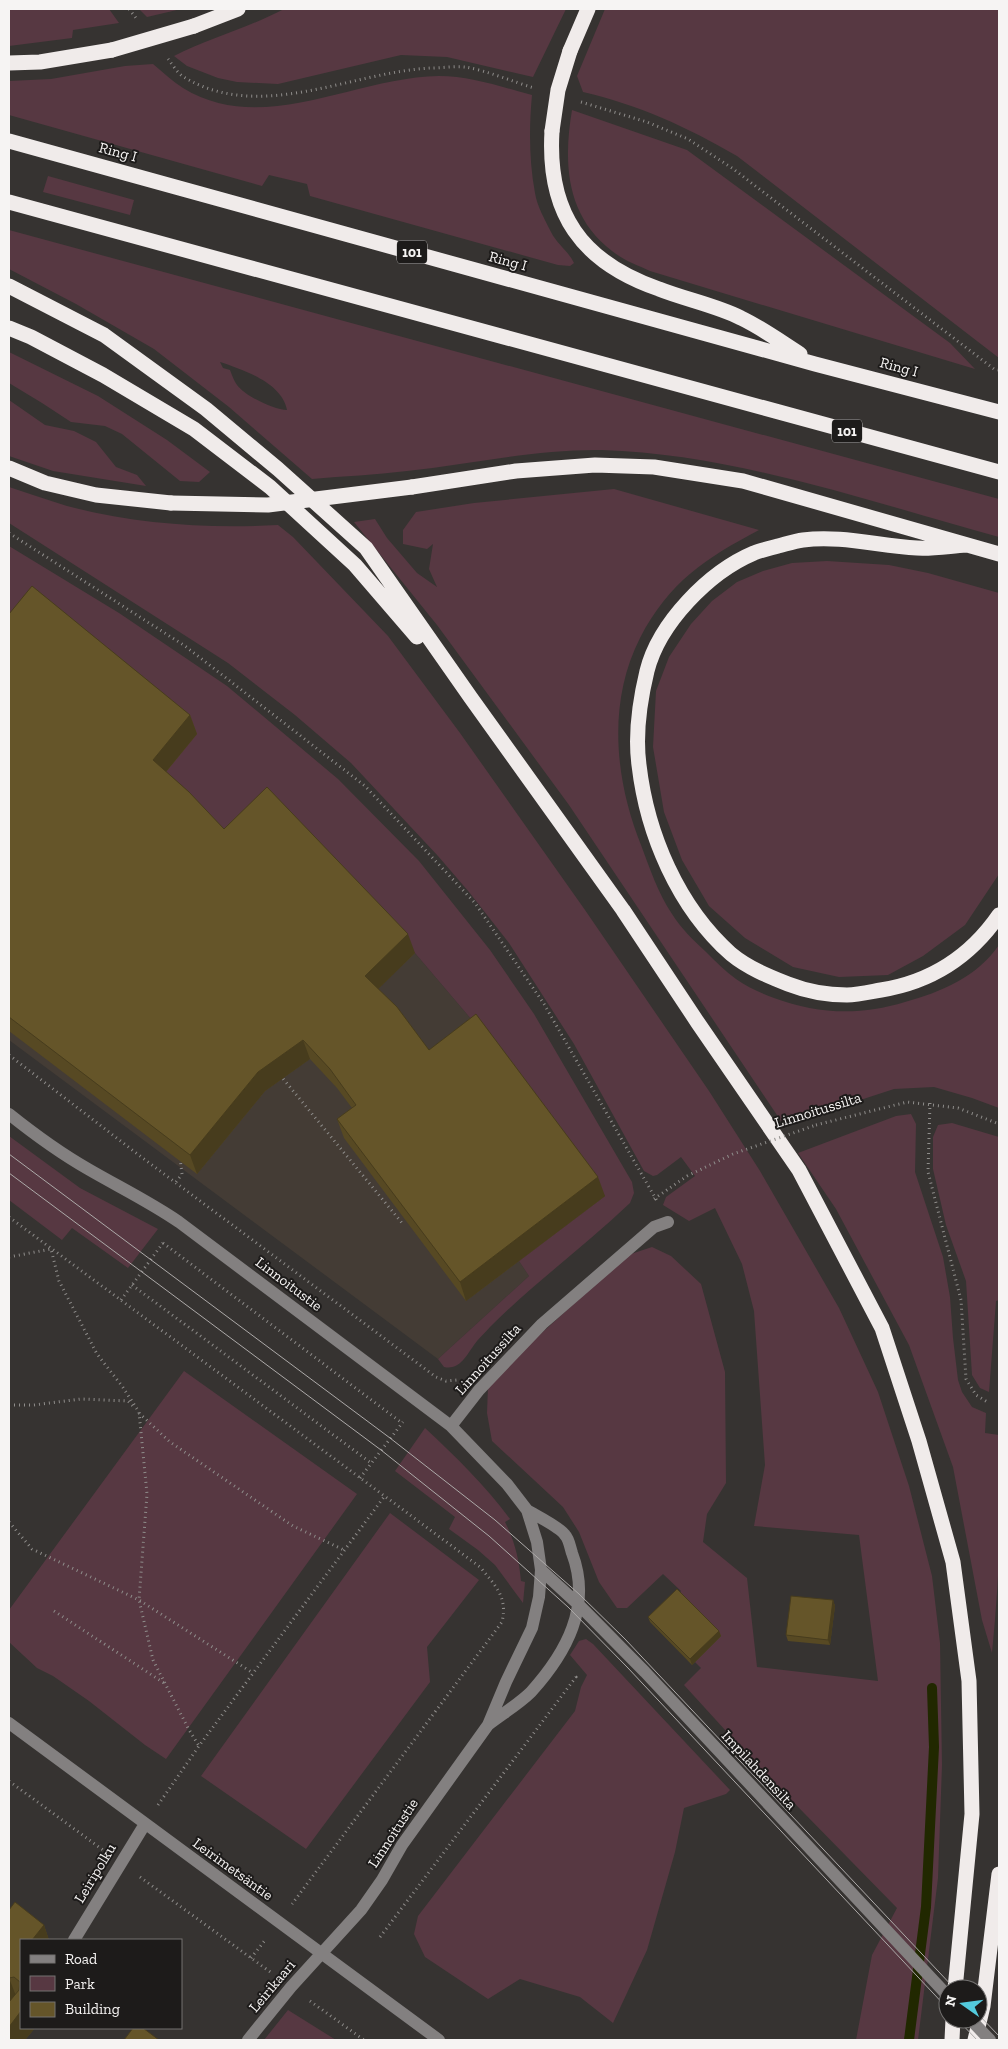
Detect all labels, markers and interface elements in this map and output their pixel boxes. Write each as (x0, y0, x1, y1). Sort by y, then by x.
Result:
street label: Ring I (97, 138, 139, 166)
road number: 101 (397, 240, 427, 264)
street label: Ring I (487, 247, 529, 275)
street label: Ring I (878, 353, 920, 381)
road number: 101 (832, 420, 862, 442)
street label: Linnoitussilta (773, 1088, 863, 1132)
street label: Linnoitustie (252, 1253, 326, 1315)
street label: Linnoitussilta (451, 1320, 525, 1398)
street label: Impilahdensilta (718, 1727, 800, 1813)
street label: Linnoitustie (364, 1795, 422, 1871)
street label: Leirimetsäntie (189, 1834, 277, 1904)
street label: Leiripolku (70, 1840, 120, 1906)
legend (20, 1939, 182, 2029)
text: Road (65, 1950, 98, 1968)
street label: Leirikaari (245, 1956, 299, 2016)
text: Park (65, 1975, 95, 1993)
north arrow (938, 1979, 988, 2029)
text: N (941, 1993, 960, 2008)
text: Building (65, 2000, 120, 2018)

